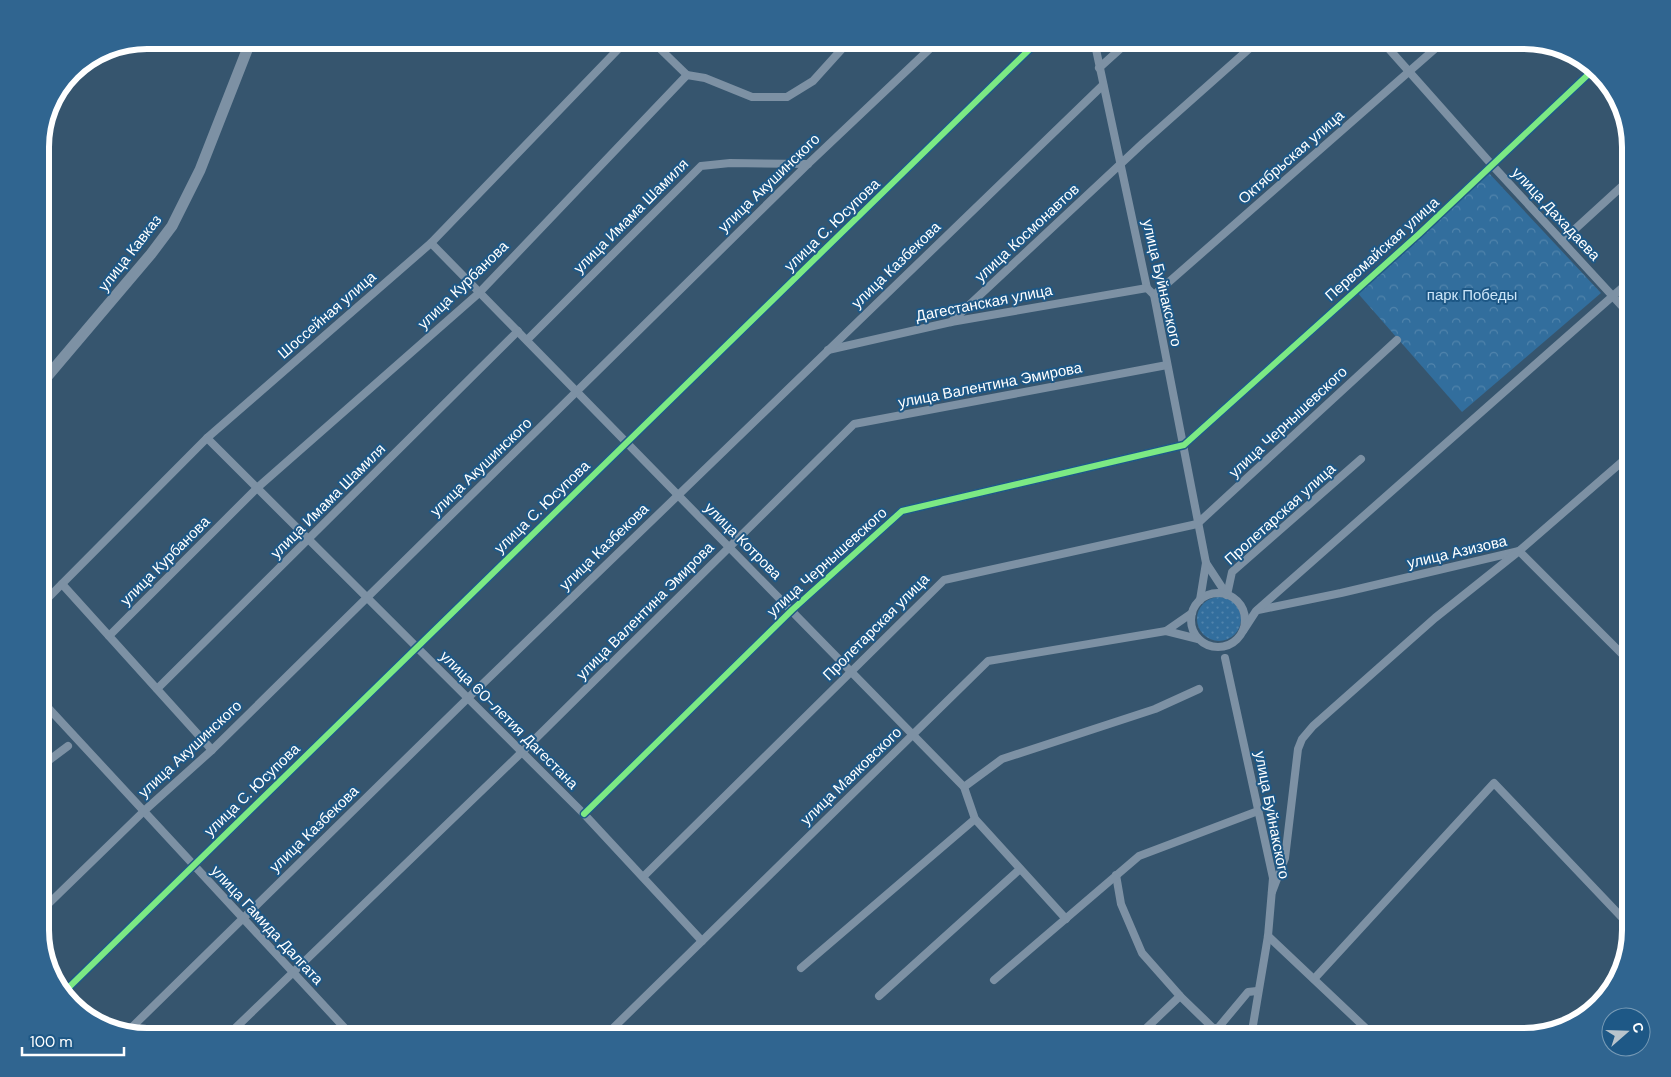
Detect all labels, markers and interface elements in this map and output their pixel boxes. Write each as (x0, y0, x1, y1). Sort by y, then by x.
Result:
street label: Октябрьская улица (1234, 105, 1349, 209)
street label: улица Акушинского (714, 129, 824, 237)
street label: улица Имама Шамиля (569, 154, 693, 278)
street label: улица Дахадаева (1507, 163, 1605, 266)
street label: улица С. Юсупова (780, 174, 885, 276)
street label: улица Космонавтов (971, 179, 1083, 287)
street label: Первомайская улица (1321, 192, 1444, 306)
street label: улица Кавказ (94, 210, 166, 295)
street label: улица Казбекова (847, 217, 945, 313)
street label: улица Буйнакского (1138, 217, 1186, 349)
street label: улица Курбанова (413, 236, 513, 334)
street label: Шоссейная улица (274, 266, 381, 363)
street label: Дагестанская улица (914, 280, 1055, 326)
park label: парк Победы (1427, 285, 1517, 305)
street label: улица Валентина Эмирова (896, 357, 1084, 413)
street label: улица Чернышевского (1224, 362, 1352, 482)
street label: улица Акушинского (426, 413, 536, 521)
street label: улица Имама Шамиля (266, 439, 390, 563)
street label: улица С. Юсупова (490, 456, 595, 558)
street label: Пролетарская улица (1220, 458, 1340, 569)
street label: улица Котрова (700, 498, 786, 584)
street label: улица Казбекова (555, 499, 653, 595)
street label: улица Чернышевского (763, 503, 891, 621)
street label: улица Курбанова (116, 511, 215, 610)
street label: улица Азизова (1405, 531, 1509, 573)
street label: улица Валентина Эмирова (572, 537, 719, 684)
street label: Пролетарская улица (818, 569, 934, 685)
street label: улица 60-летия Дагестана (435, 646, 583, 794)
street label: улица Акушинского (134, 696, 246, 802)
street label: улица Маяковского (796, 723, 906, 829)
street label: улица С. Юсупова (200, 739, 305, 841)
street label: улица Буйнакского (1250, 749, 1294, 881)
street label: улица Казбекова (265, 781, 363, 877)
street label: улица Гамида Далгата (206, 861, 328, 989)
north arrow (1601, 1007, 1651, 1057)
text: С (1628, 1020, 1648, 1035)
scale bar (22, 1024, 125, 1056)
text: 100 m (30, 1032, 73, 1052)

